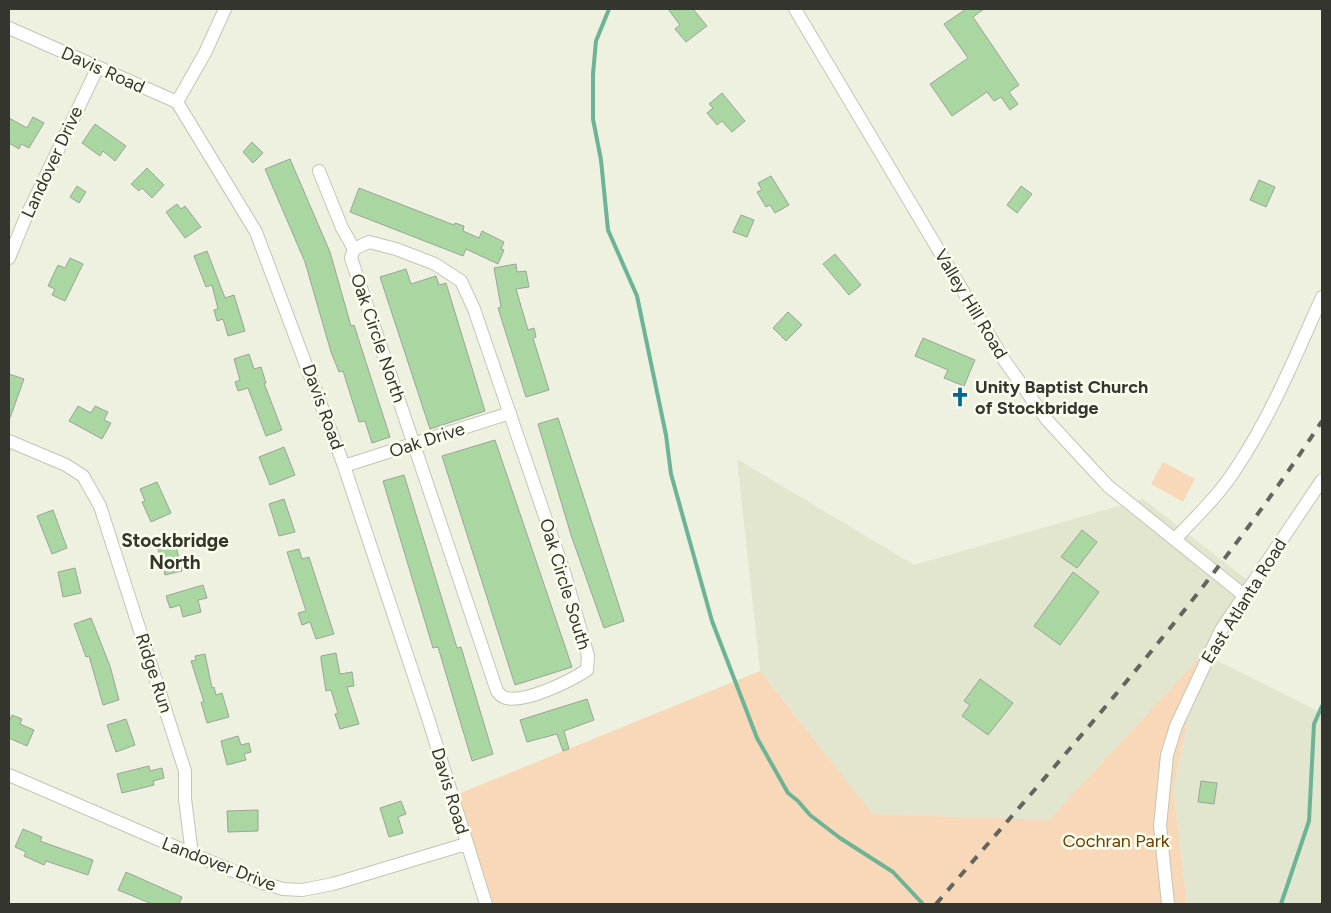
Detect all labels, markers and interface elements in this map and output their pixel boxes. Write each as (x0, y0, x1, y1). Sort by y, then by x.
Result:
street label: Davis Road (58, 42, 148, 98)
street label: Landover Drive (17, 103, 87, 221)
street label: Valley Hill Road (930, 245, 1012, 363)
street label: Oak Circle North (346, 271, 410, 405)
street label: Davis Road (297, 361, 349, 453)
place label: Unity Baptist Church of Stockbridge (975, 376, 1148, 419)
church icon: Unity Baptist Church of Stockbridge (949, 386, 971, 408)
street label: Oak Drive (387, 417, 468, 463)
street label: Oak Circle South (535, 516, 595, 652)
district label: Stockbridge North (121, 529, 229, 574)
street label: East Atlanta Road (1197, 534, 1291, 668)
street label: Ridge Run (131, 631, 177, 715)
street label: Davis Road (426, 745, 474, 837)
park label: Cochran Park (1062, 830, 1170, 852)
street label: Landover Drive (159, 832, 279, 896)

